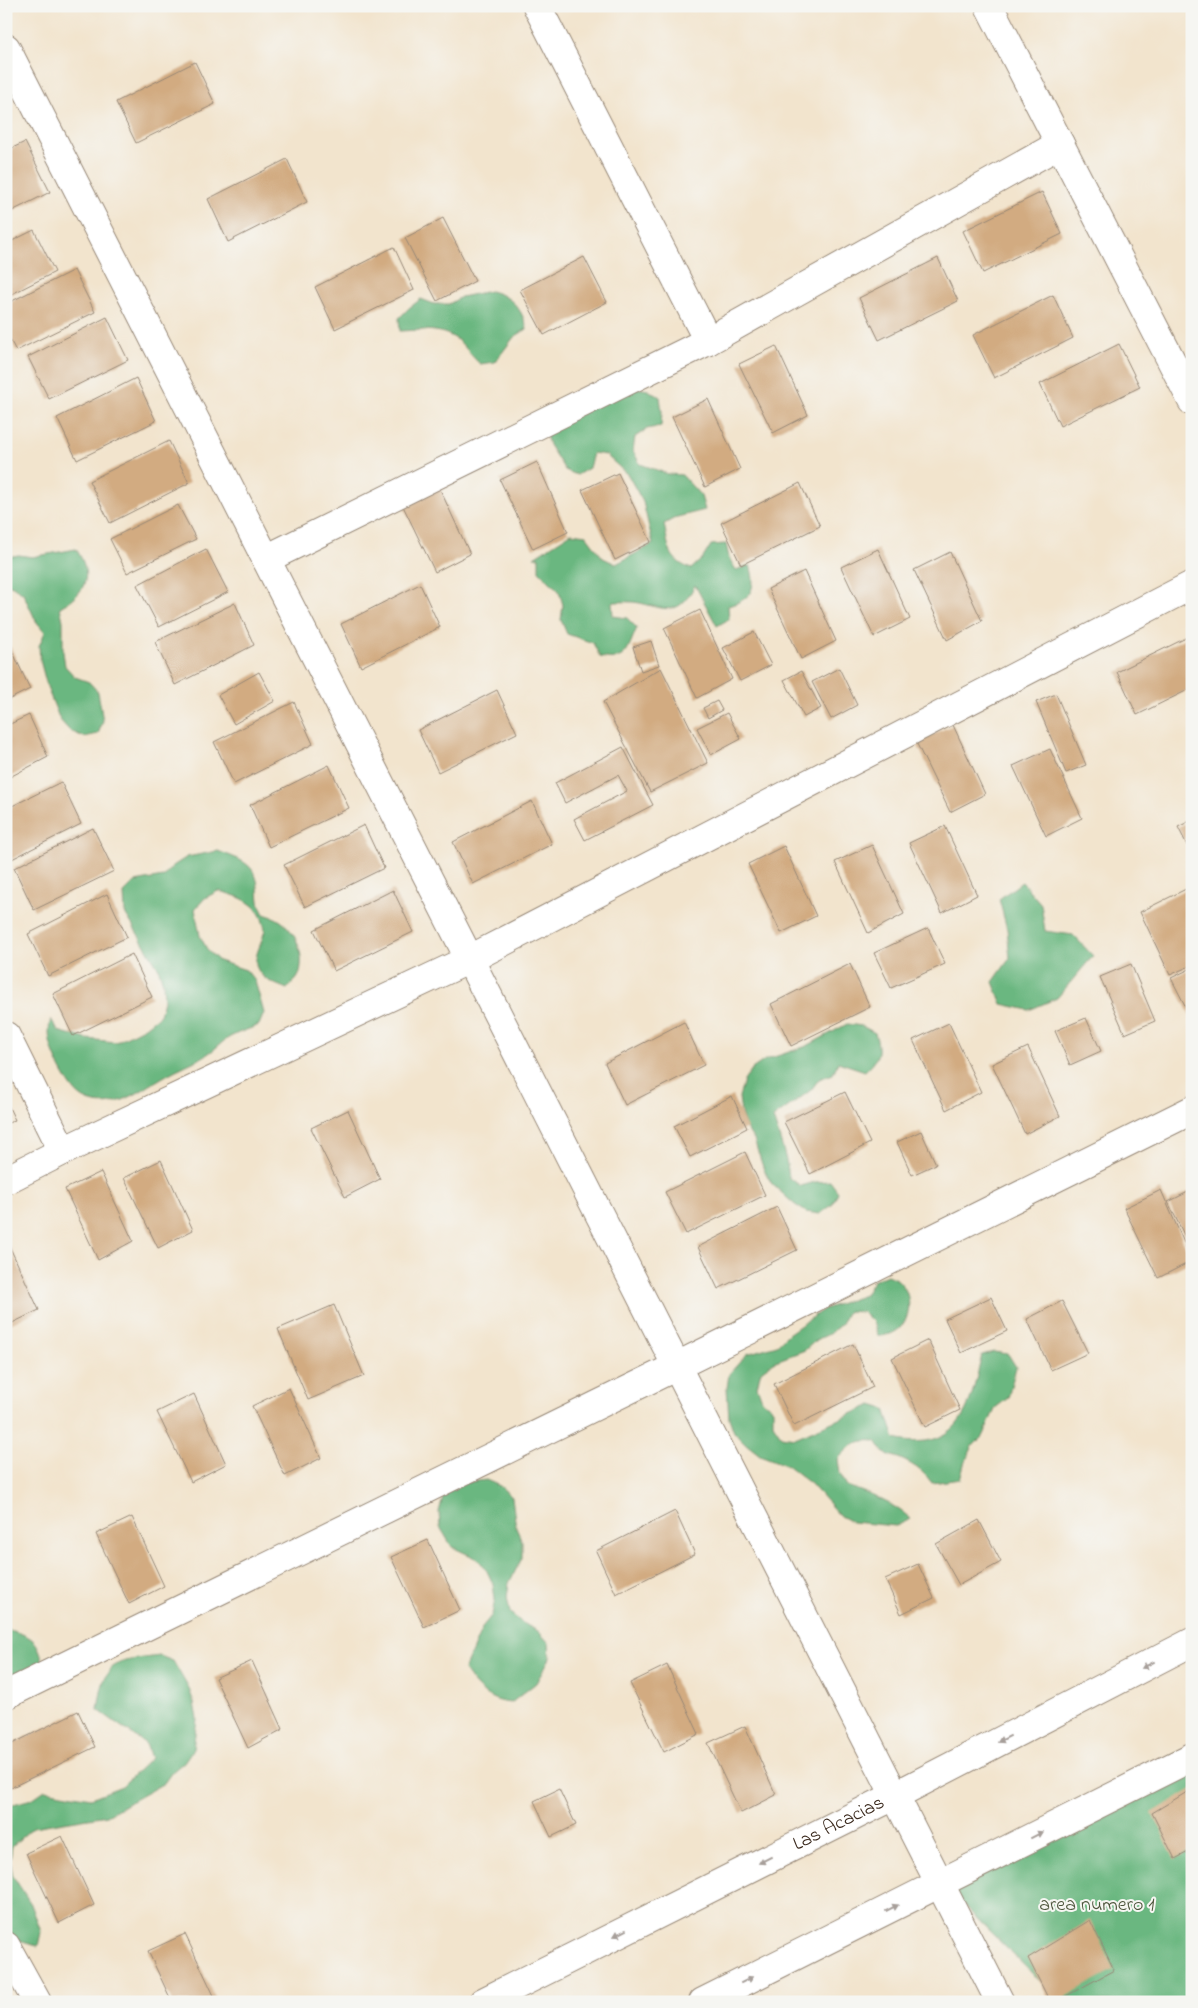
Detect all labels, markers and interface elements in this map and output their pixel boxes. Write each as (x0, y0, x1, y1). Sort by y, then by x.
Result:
one-way arrow (1141, 1661, 1156, 1669)
one-way arrow (997, 1735, 1011, 1743)
street label: Las Acacias (788, 1789, 890, 1859)
one-way arrow (1030, 1831, 1045, 1839)
one-way arrow (758, 1856, 773, 1864)
park label: area numero 1 (1039, 1891, 1155, 1920)
one-way arrow (885, 1903, 899, 1911)
one-way arrow (613, 1929, 627, 1937)
one-way arrow (740, 1976, 754, 1984)

